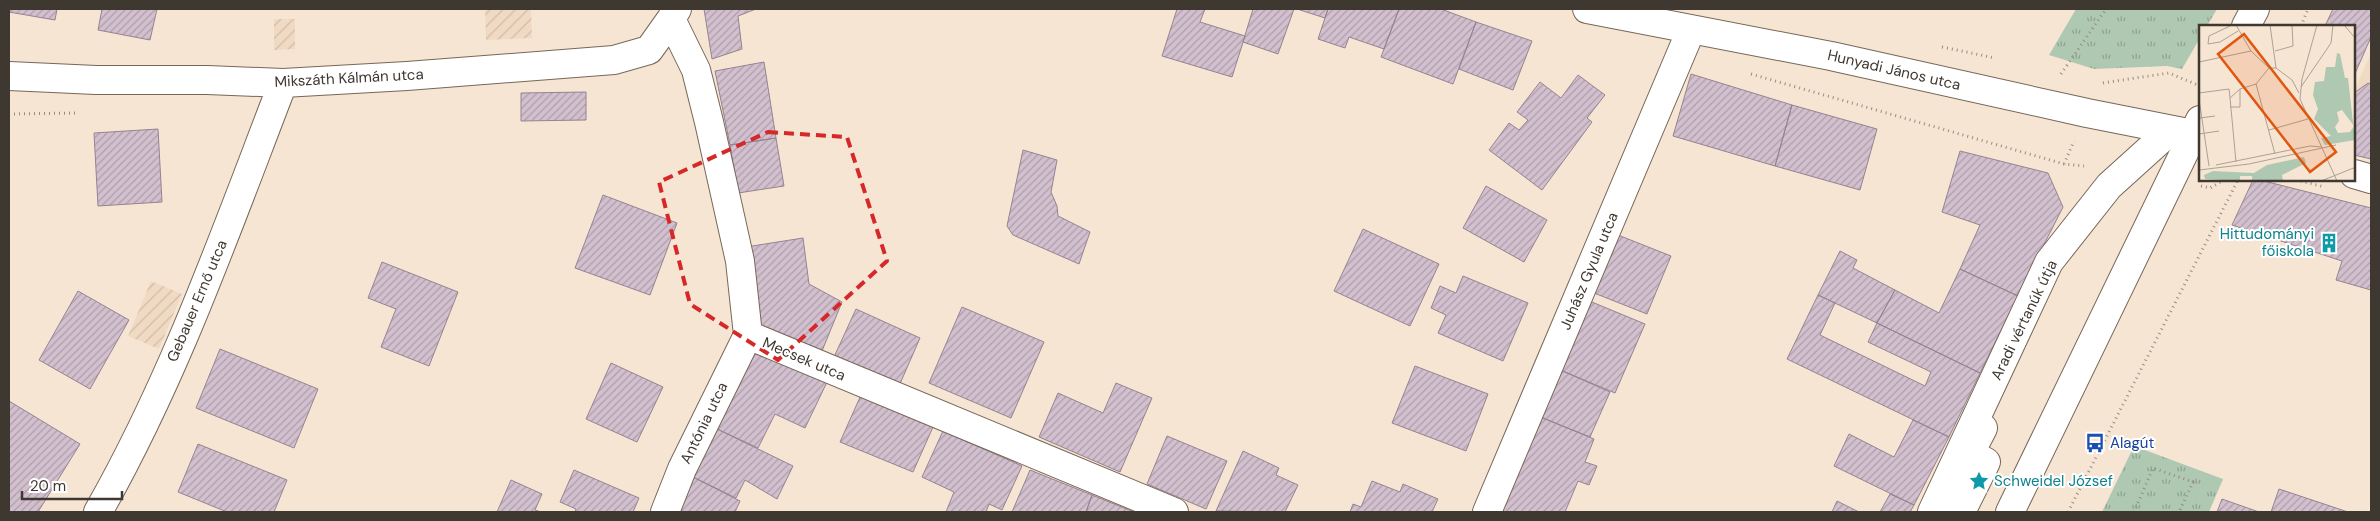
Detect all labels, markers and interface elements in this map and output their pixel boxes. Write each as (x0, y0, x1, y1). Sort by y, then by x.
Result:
inset map (2199, 25, 2355, 181)
street label: Hunyadi János utca (1826, 45, 1962, 95)
street label: Mikszáth Kálmán utca (274, 64, 424, 92)
street label: Juhász Gyula utca (1555, 209, 1623, 333)
place label: Hittudományi főiskola (2220, 224, 2314, 261)
building icon: Hittudományi főiskola (2318, 232, 2340, 254)
street label: Gebauer Ernő utca (162, 237, 232, 365)
street label: Aradi vértanúk útja (1986, 257, 2062, 383)
street label: Mecsek utca (759, 333, 849, 385)
street label: Antónia utca (676, 379, 732, 467)
bus stop icon: Alagút (2084, 432, 2106, 454)
place label: Alagút (2110, 433, 2154, 453)
scale bar (22, 468, 122, 500)
place icon: Schweidel József (1968, 470, 1990, 492)
place label: Schweidel József (1994, 471, 2113, 491)
text: 20 m (30, 476, 66, 496)

